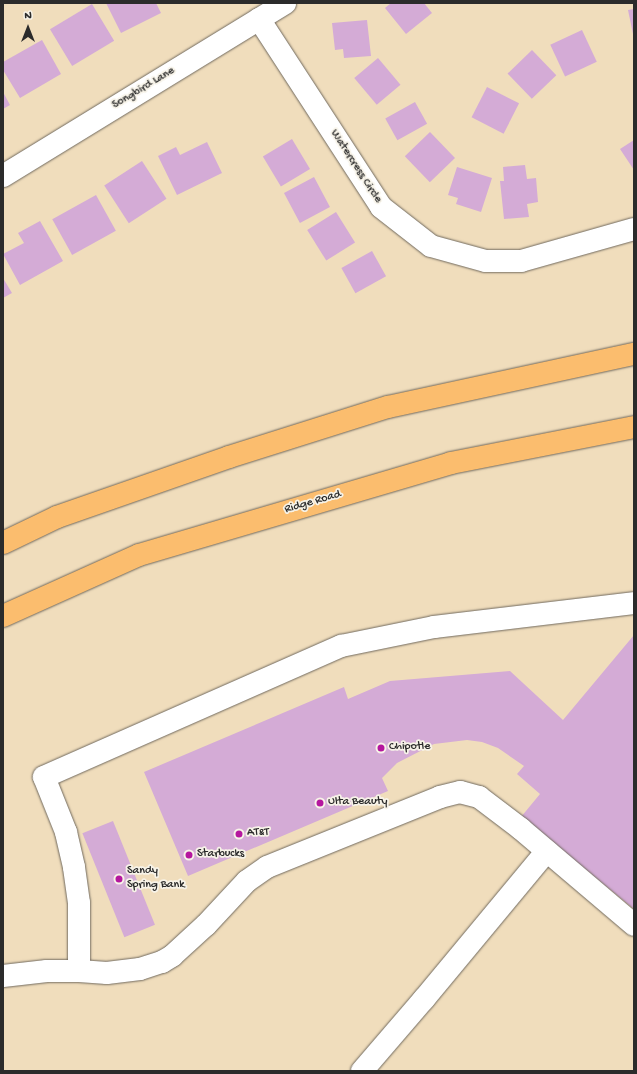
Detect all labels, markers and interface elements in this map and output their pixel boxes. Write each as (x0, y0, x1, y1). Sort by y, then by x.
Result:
north arrow (8, 8, 48, 48)
text: N (24, 10, 32, 22)
street label: Songbird Lane (110, 65, 178, 113)
street label: Watercress Circle (326, 128, 384, 206)
street label: Ridge Road (283, 488, 343, 518)
place label: Chipotle (389, 741, 430, 755)
marker: Chipotle (376, 743, 386, 753)
place label: Ulta Beauty (328, 796, 387, 810)
marker: Ulta Beauty (315, 798, 325, 808)
place label: AT&T (247, 827, 269, 841)
marker: AT&T (234, 829, 244, 839)
place label: Starbucks (197, 848, 244, 862)
marker: Starbucks (184, 850, 194, 860)
place label: Sandy Spring Bank (127, 865, 185, 893)
marker: Sandy Spring Bank (114, 874, 124, 884)

